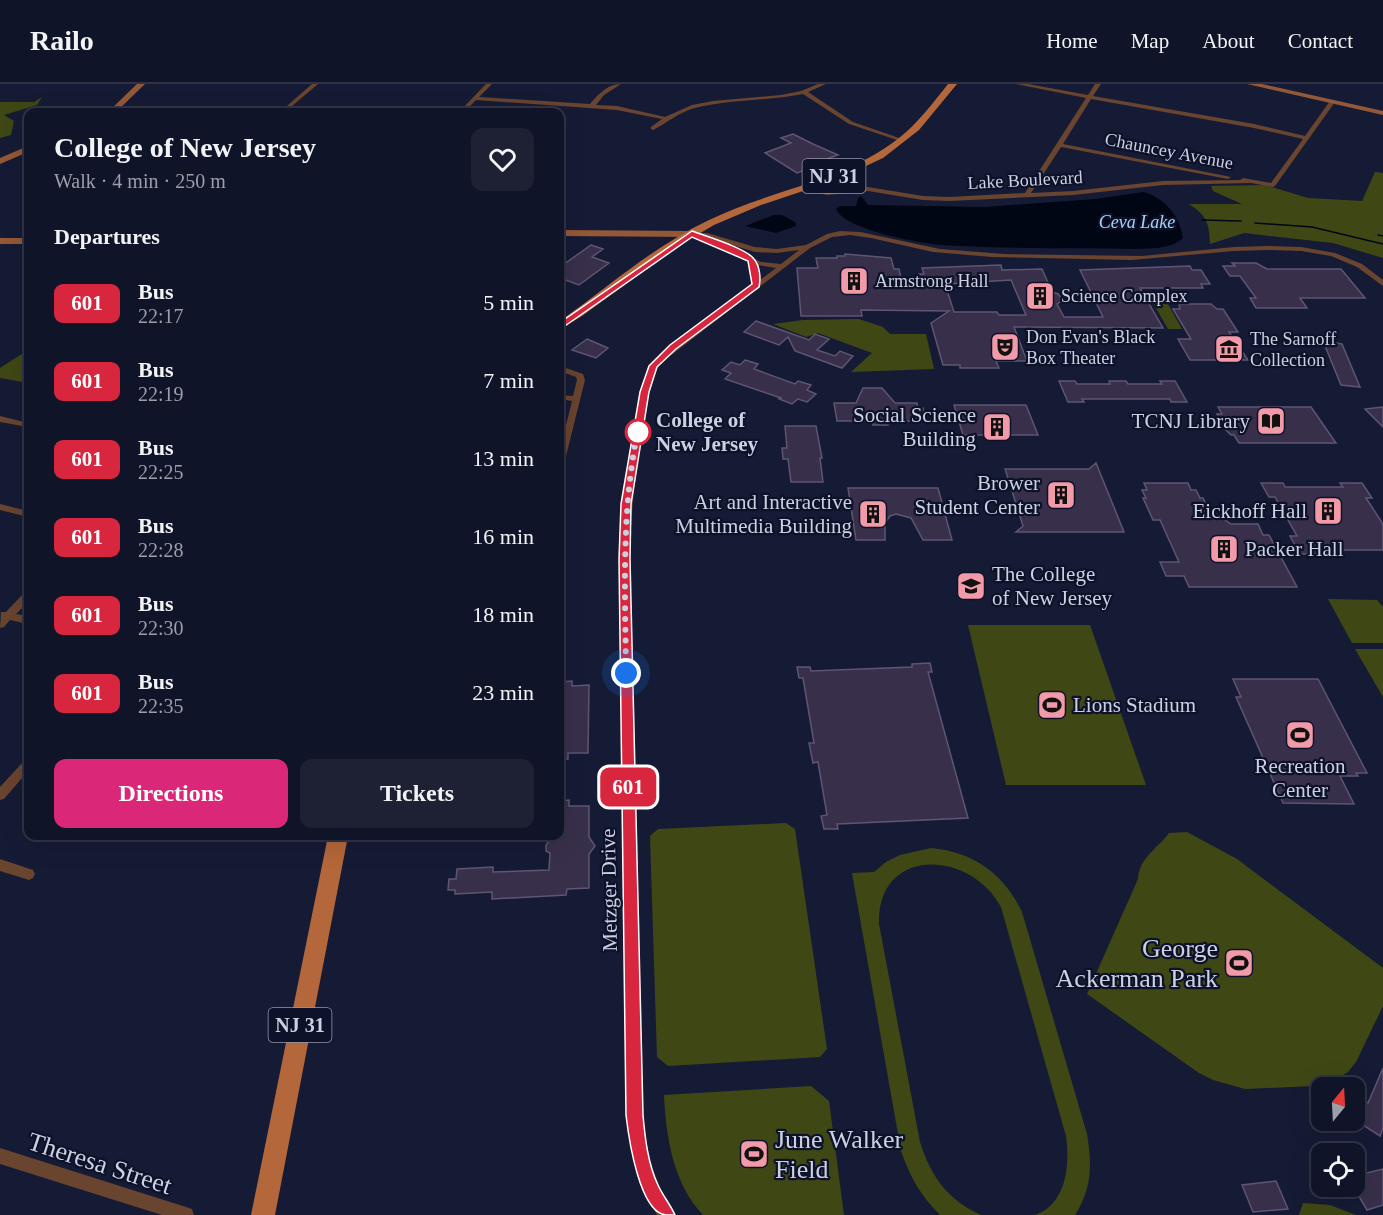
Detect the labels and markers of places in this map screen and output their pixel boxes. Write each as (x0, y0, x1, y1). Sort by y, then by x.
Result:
building icon: Armstrong Hall (838, 265, 870, 297)
place label: Armstrong Hall (875, 271, 988, 291)
building icon: Science Complex (1024, 280, 1056, 312)
place label: Science Complex (1061, 286, 1187, 306)
place label: Don Evan's Black Box Theater (1026, 327, 1155, 368)
place label: The Sarnoff Collection (1250, 329, 1336, 370)
theatre icon: Don Evan's Black Box Theater (989, 331, 1021, 363)
museum icon: The Sarnoff Collection (1213, 333, 1245, 365)
place label: Social Science Building (853, 403, 976, 451)
library icon: TCNJ Library (1255, 405, 1287, 437)
place label: College of New Jersey (656, 408, 759, 456)
place label: TCNJ Library (1132, 409, 1250, 433)
building icon: Social Science Building (981, 411, 1013, 443)
marker: College of New Jersey (625, 419, 651, 445)
place label: Brower Student Center (915, 471, 1040, 519)
building icon: Brower Student Center (1045, 479, 1077, 511)
place label: Art and Interactive Multimedia Building (675, 490, 852, 538)
building icon: Eickhoff Hall (1312, 495, 1344, 527)
building icon: Art and Interactive Multimedia Building (857, 498, 889, 530)
place label: Eickhoff Hall (1193, 499, 1307, 523)
building icon: Packer Hall (1208, 533, 1240, 565)
place label: Packer Hall (1245, 537, 1344, 561)
place label: The College of New Jersey (992, 562, 1113, 610)
school or university icon: The College of New Jersey (955, 570, 987, 602)
sports icon: Lions Stadium (1036, 689, 1068, 721)
place label: Lions Stadium (1073, 693, 1196, 717)
sports icon: Recreation Center (1284, 719, 1316, 751)
place label: Recreation Center (1255, 754, 1346, 802)
place label: George Ackerman Park (1056, 934, 1218, 993)
sports icon: George Ackerman Park (1223, 947, 1255, 979)
place label: June Walker Field (775, 1125, 903, 1184)
sports icon: June Walker Field (738, 1138, 770, 1170)

